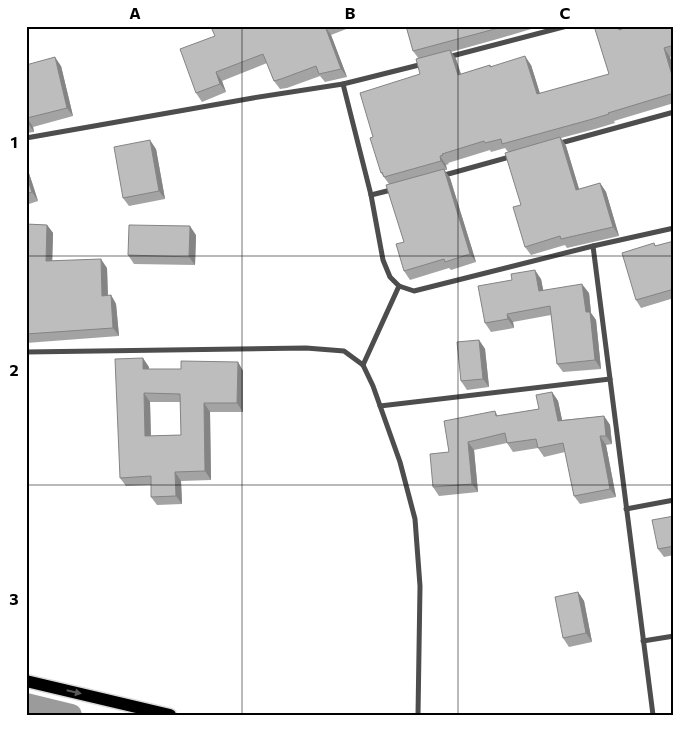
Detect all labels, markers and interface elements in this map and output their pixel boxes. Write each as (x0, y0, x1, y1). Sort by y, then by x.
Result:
text: A (129, 3, 141, 22)
text: B (345, 3, 356, 22)
text: C (560, 3, 571, 22)
text: 1 (10, 132, 18, 151)
text: 2 (9, 360, 19, 379)
text: 3 (9, 589, 19, 608)
one-way arrow (66, 688, 81, 696)

